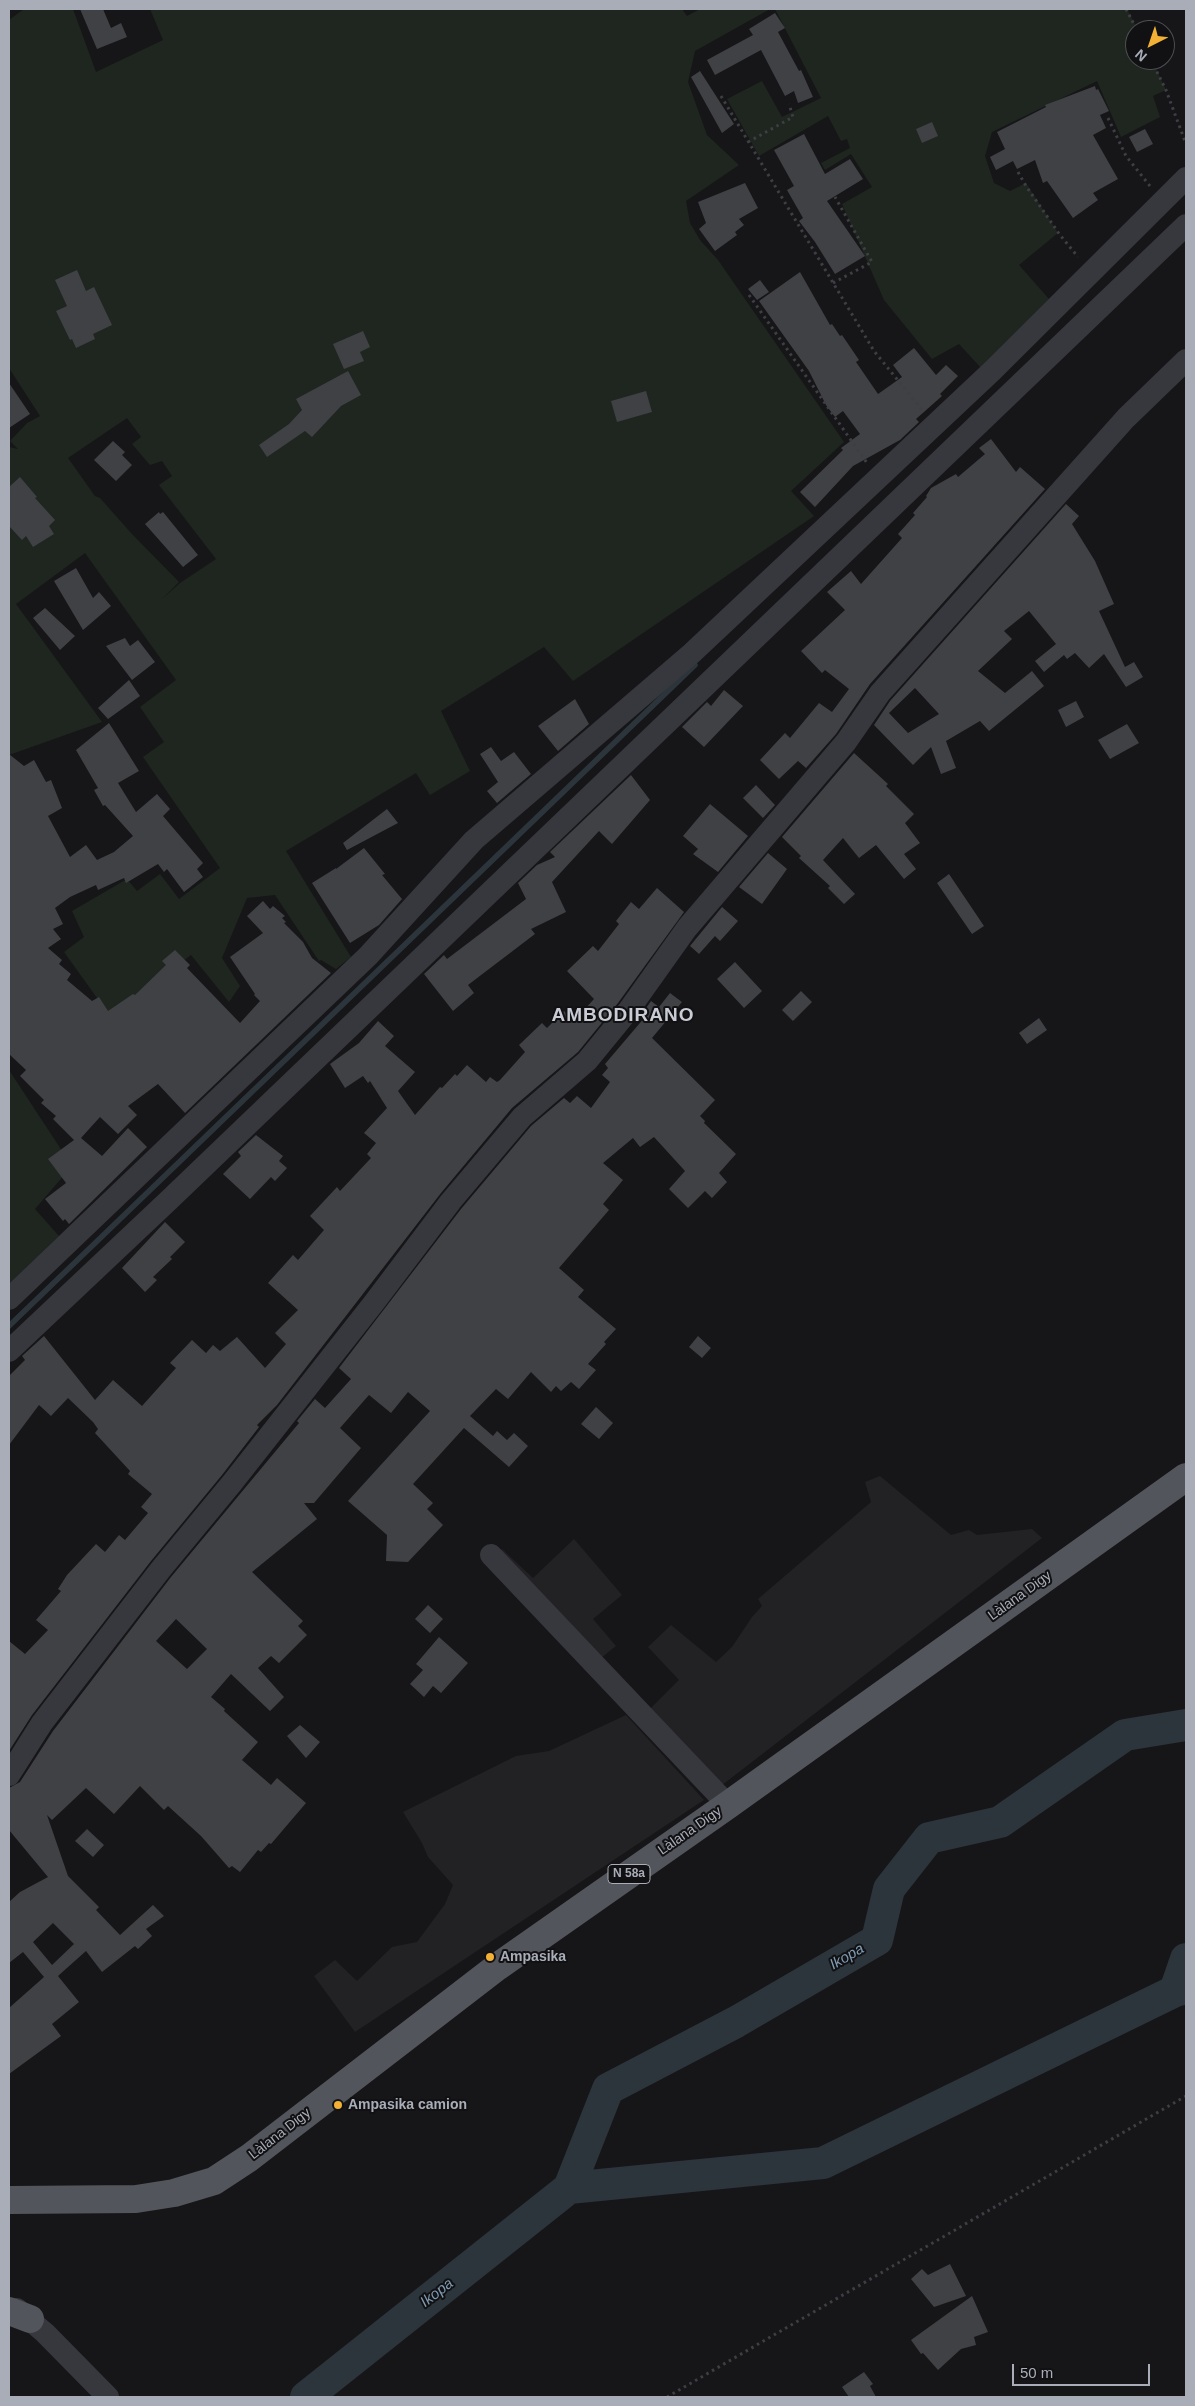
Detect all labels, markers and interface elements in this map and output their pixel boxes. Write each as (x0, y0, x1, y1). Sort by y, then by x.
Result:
north arrow (1125, 20, 1175, 70)
text: N (1132, 46, 1150, 65)
district label: AMBODIRANO (550, 1005, 696, 1027)
street label: Làlana Digy (985, 1567, 1055, 1625)
street label: Làlana Digy (655, 1803, 725, 1859)
road number: N 58a (608, 1865, 650, 1884)
water label: Ikopa (827, 1940, 867, 1974)
place label: Ampasika (500, 1949, 566, 1965)
marker: Ampasika (484, 1951, 496, 1963)
place label: Ampasika camion (348, 2097, 467, 2113)
marker: Ampasika camion (332, 2099, 344, 2111)
street label: Làlana Digy (246, 2105, 314, 2163)
water label: Ikopa (417, 2275, 457, 2311)
scale bar (1015, 2354, 1152, 2386)
text: 50 m (1020, 2364, 1053, 2381)

